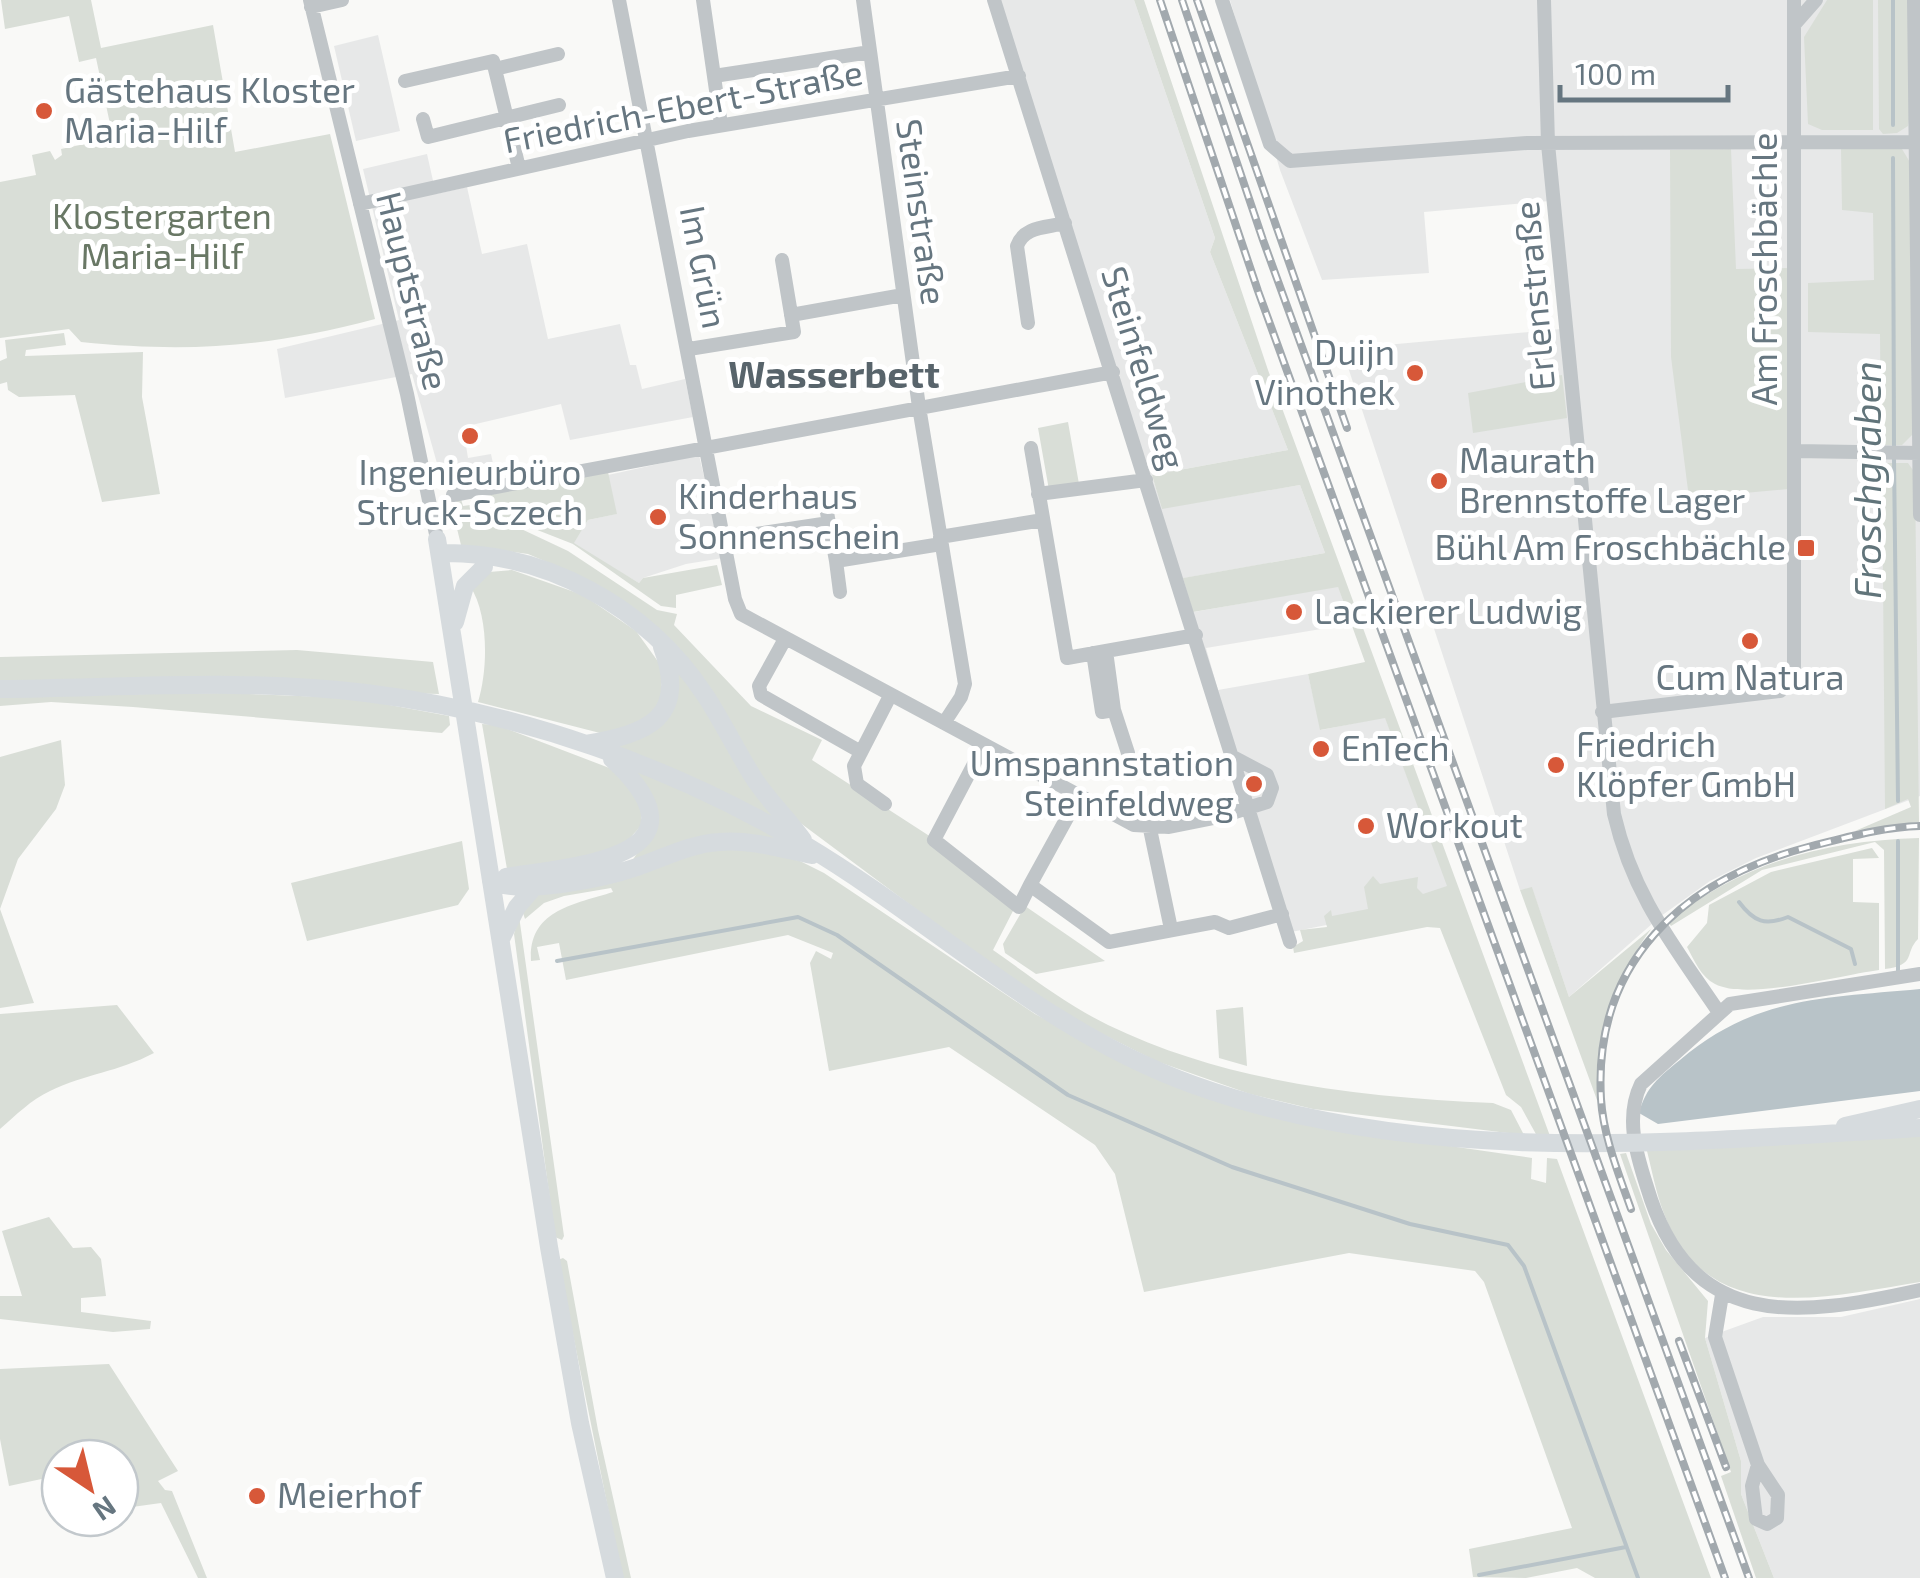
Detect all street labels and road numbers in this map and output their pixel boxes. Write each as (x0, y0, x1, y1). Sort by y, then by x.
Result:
street label: Friedrich-Ebert-Straße (499, 50, 866, 160)
street label: Steinstraße (889, 116, 957, 307)
street label: Am Froschbächle (1742, 132, 1784, 406)
street label: Hauptstraße (369, 187, 459, 394)
street label: Erlenstraße (1504, 200, 1562, 393)
street label: Im Grün (673, 202, 737, 331)
street label: Steinfeldweg (1094, 261, 1196, 474)

